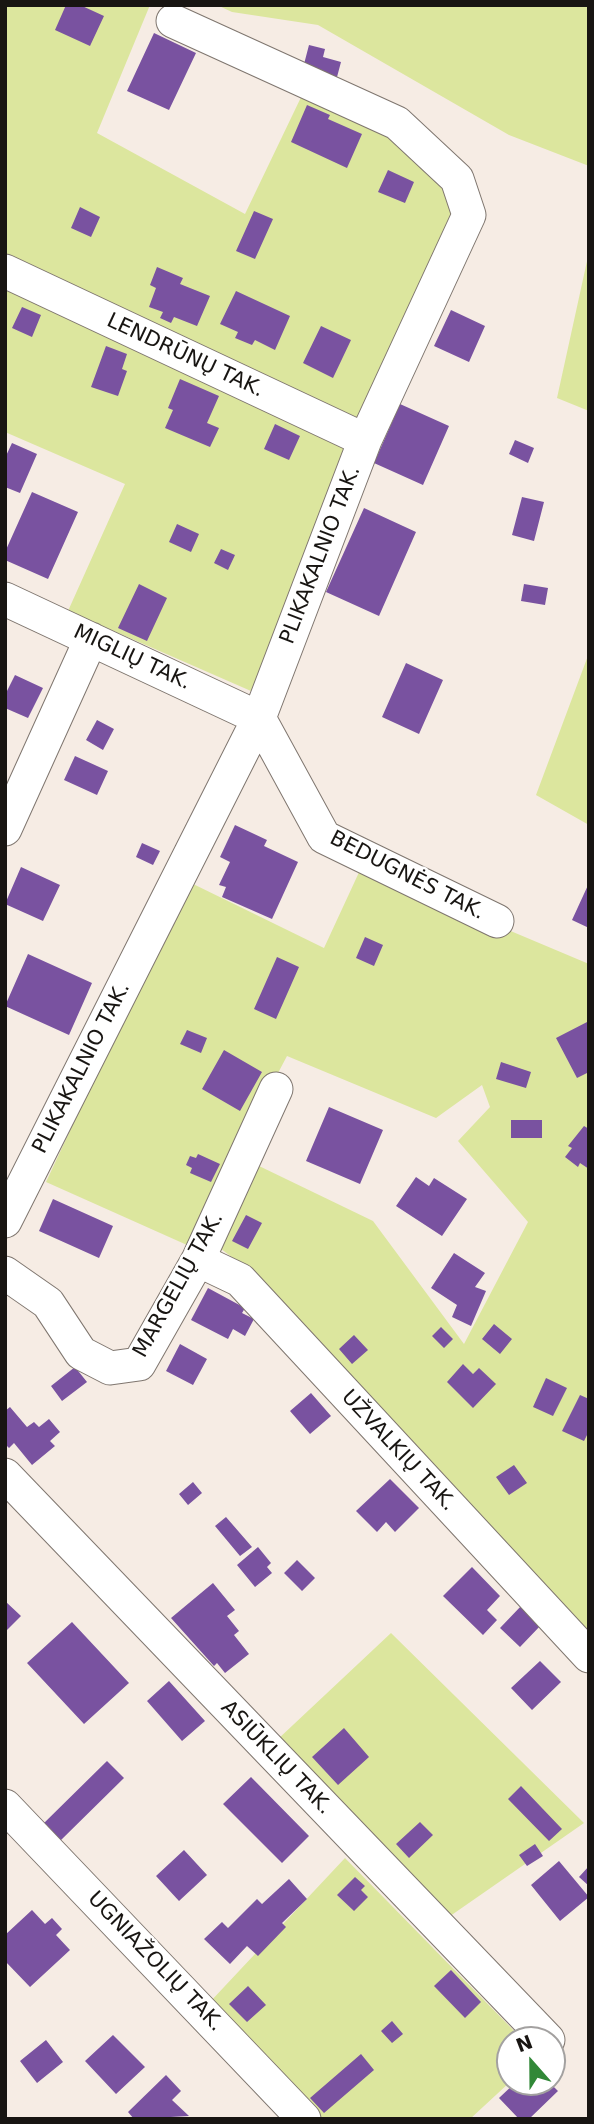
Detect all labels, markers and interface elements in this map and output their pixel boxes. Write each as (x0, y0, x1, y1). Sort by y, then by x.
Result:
street label: LENDRŪNŲ TAK. (102, 309, 268, 403)
street label: PLIKAKALNIO TAK. (275, 462, 367, 648)
street label: MIGLIŲ TAK. (69, 620, 195, 696)
street label: BEDUGNĖS TAK. (325, 826, 489, 926)
street label: PLIKAKALNIO TAK. (28, 978, 136, 1158)
street label: MARGELIŲ TAK. (129, 1208, 229, 1362)
street label: UŽVALKIŲ TAK. (335, 1385, 461, 1517)
street label: ASIŪKLIŲ TAK. (215, 1696, 337, 1820)
street label: UGNIAŽOLIŲ TAK. (82, 1887, 228, 2037)
north arrow (496, 2026, 566, 2096)
text: N (513, 2030, 536, 2056)

